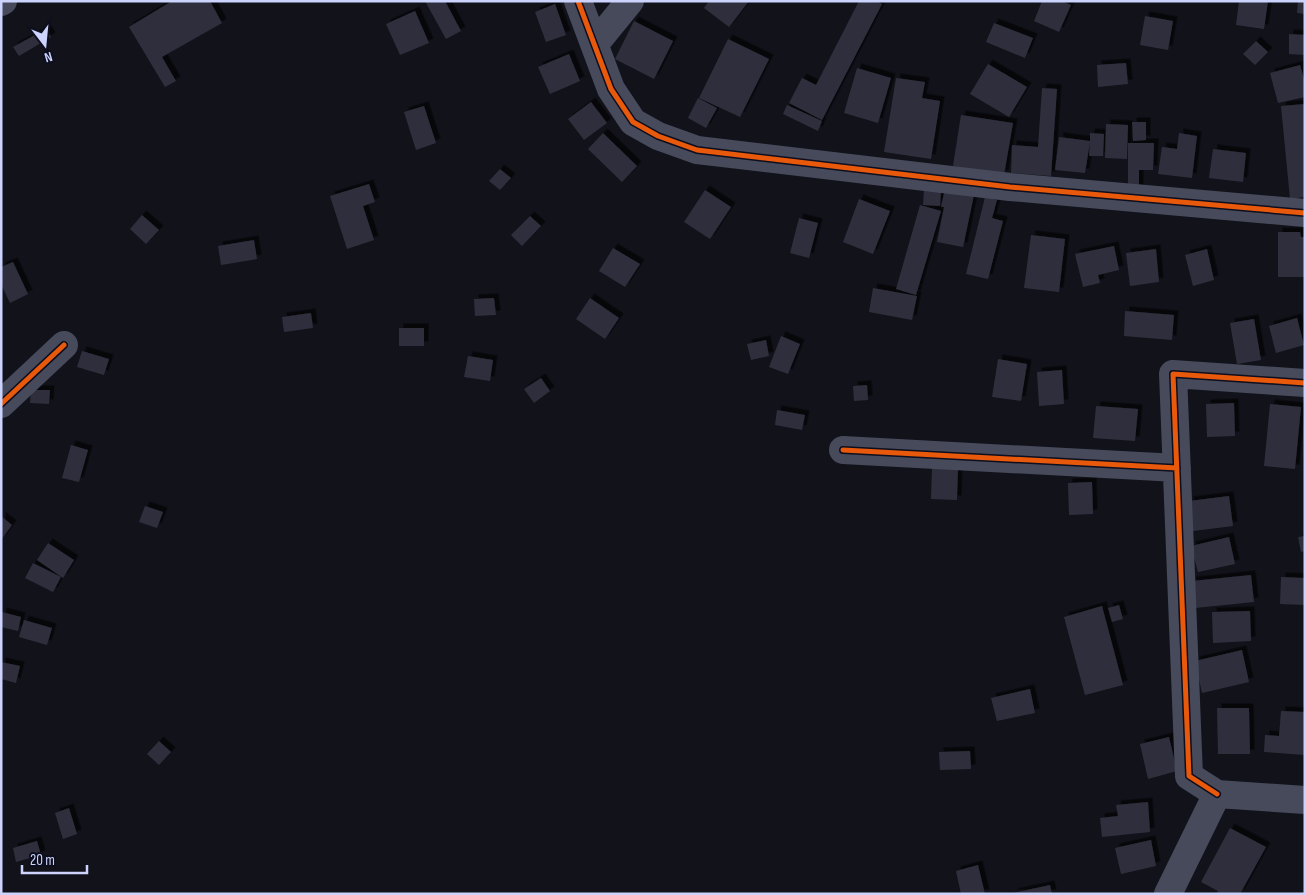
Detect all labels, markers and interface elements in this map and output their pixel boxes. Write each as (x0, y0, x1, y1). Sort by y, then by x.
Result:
north arrow (20, 20, 70, 70)
text: N (43, 48, 54, 66)
scale bar (22, 842, 88, 874)
text: 20 m (30, 851, 55, 870)

